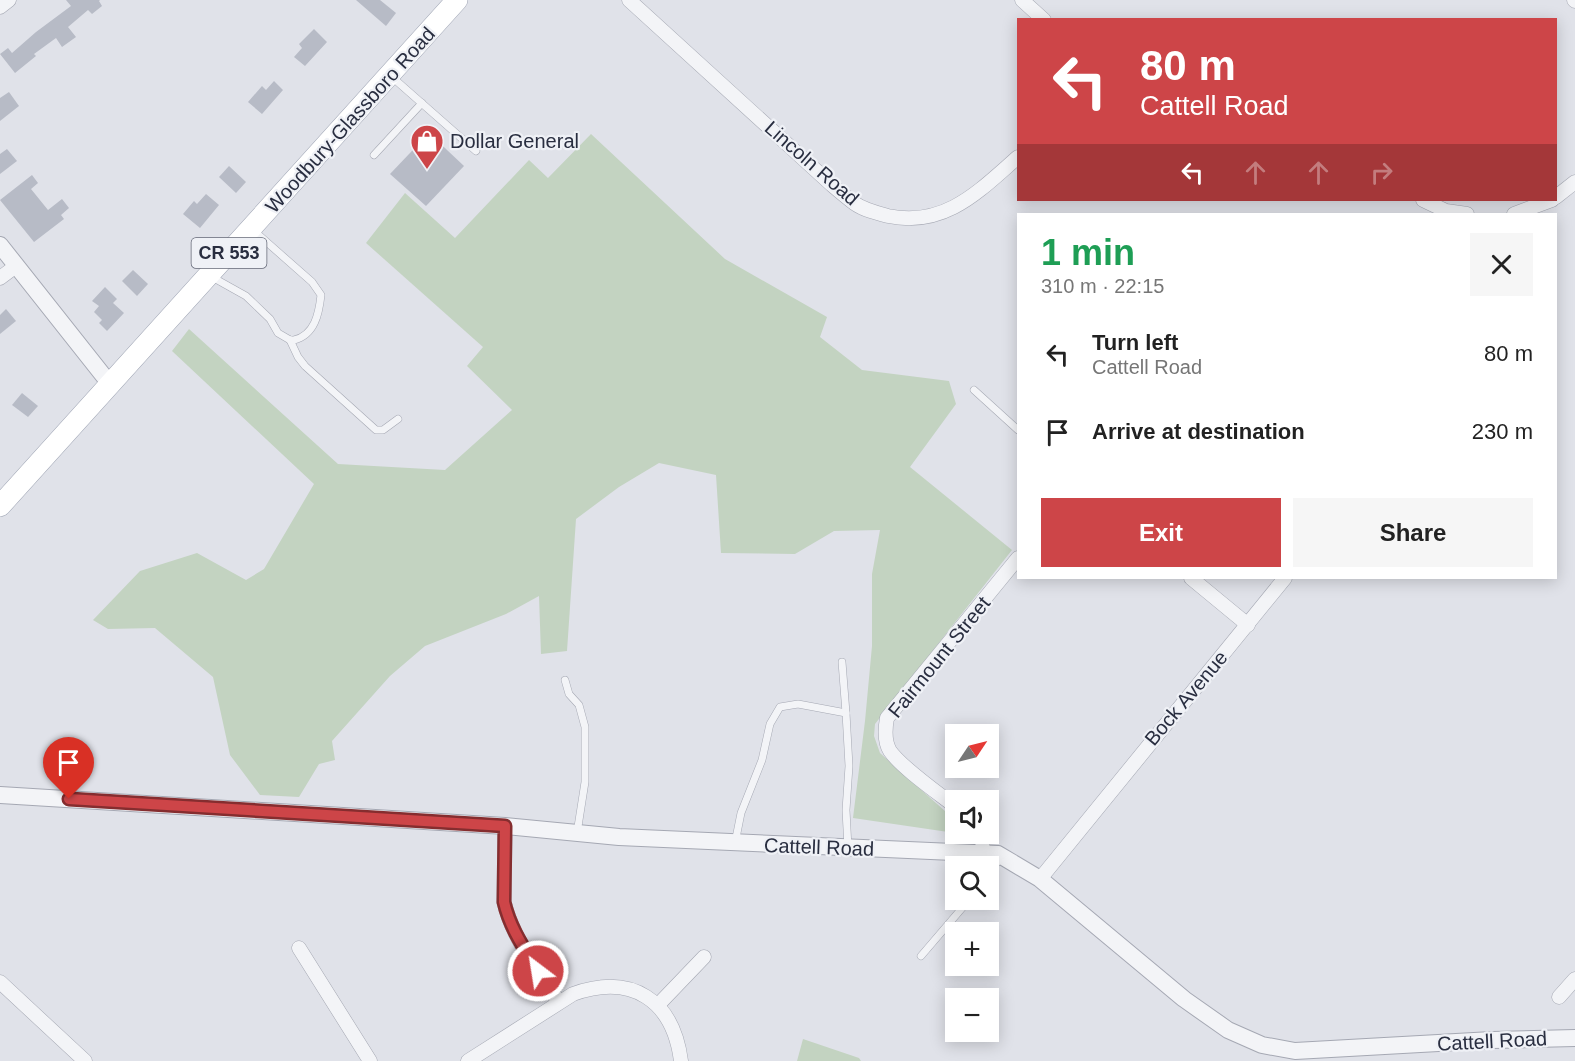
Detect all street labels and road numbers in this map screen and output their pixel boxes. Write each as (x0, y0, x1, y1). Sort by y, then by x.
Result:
street label: Woodbury-Glassboro Road (261, 23, 439, 217)
street label: Lincoln Road (761, 116, 863, 210)
road number: CR 553 (192, 238, 266, 268)
street label: Fairmount Street (884, 592, 995, 722)
street label: Bock Avenue (1140, 646, 1232, 750)
street label: Cattell Road (764, 834, 874, 860)
street label: Cattell Road (1436, 1027, 1548, 1055)

